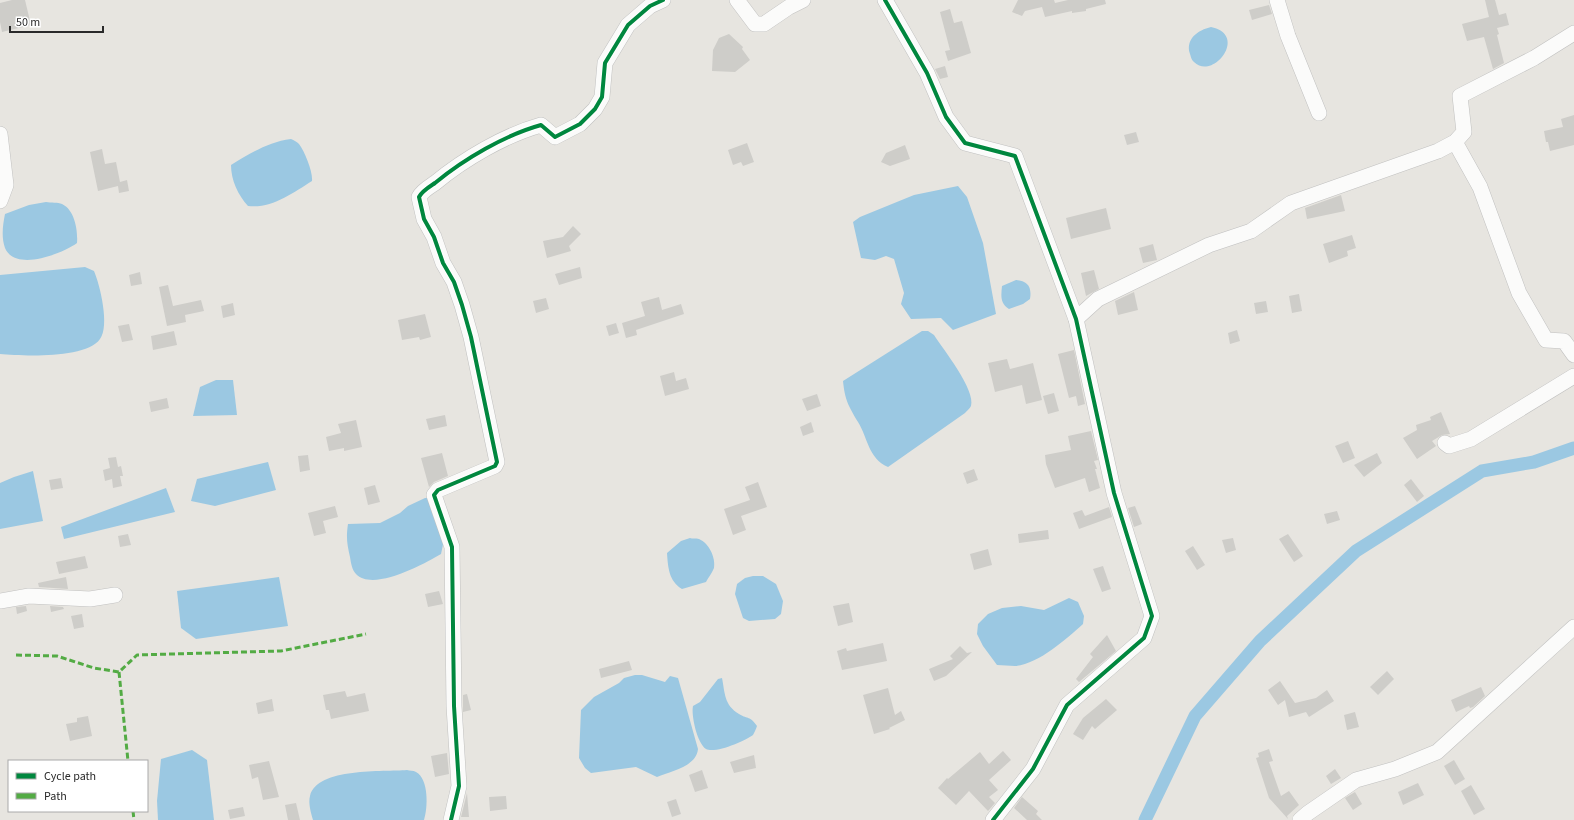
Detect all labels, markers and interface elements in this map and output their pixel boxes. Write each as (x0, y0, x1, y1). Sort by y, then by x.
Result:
scale bar (10, 8, 103, 34)
text: 50 m (16, 14, 40, 31)
legend (8, 760, 148, 812)
text: Cycle path (44, 768, 96, 785)
text: Path (44, 788, 67, 805)

